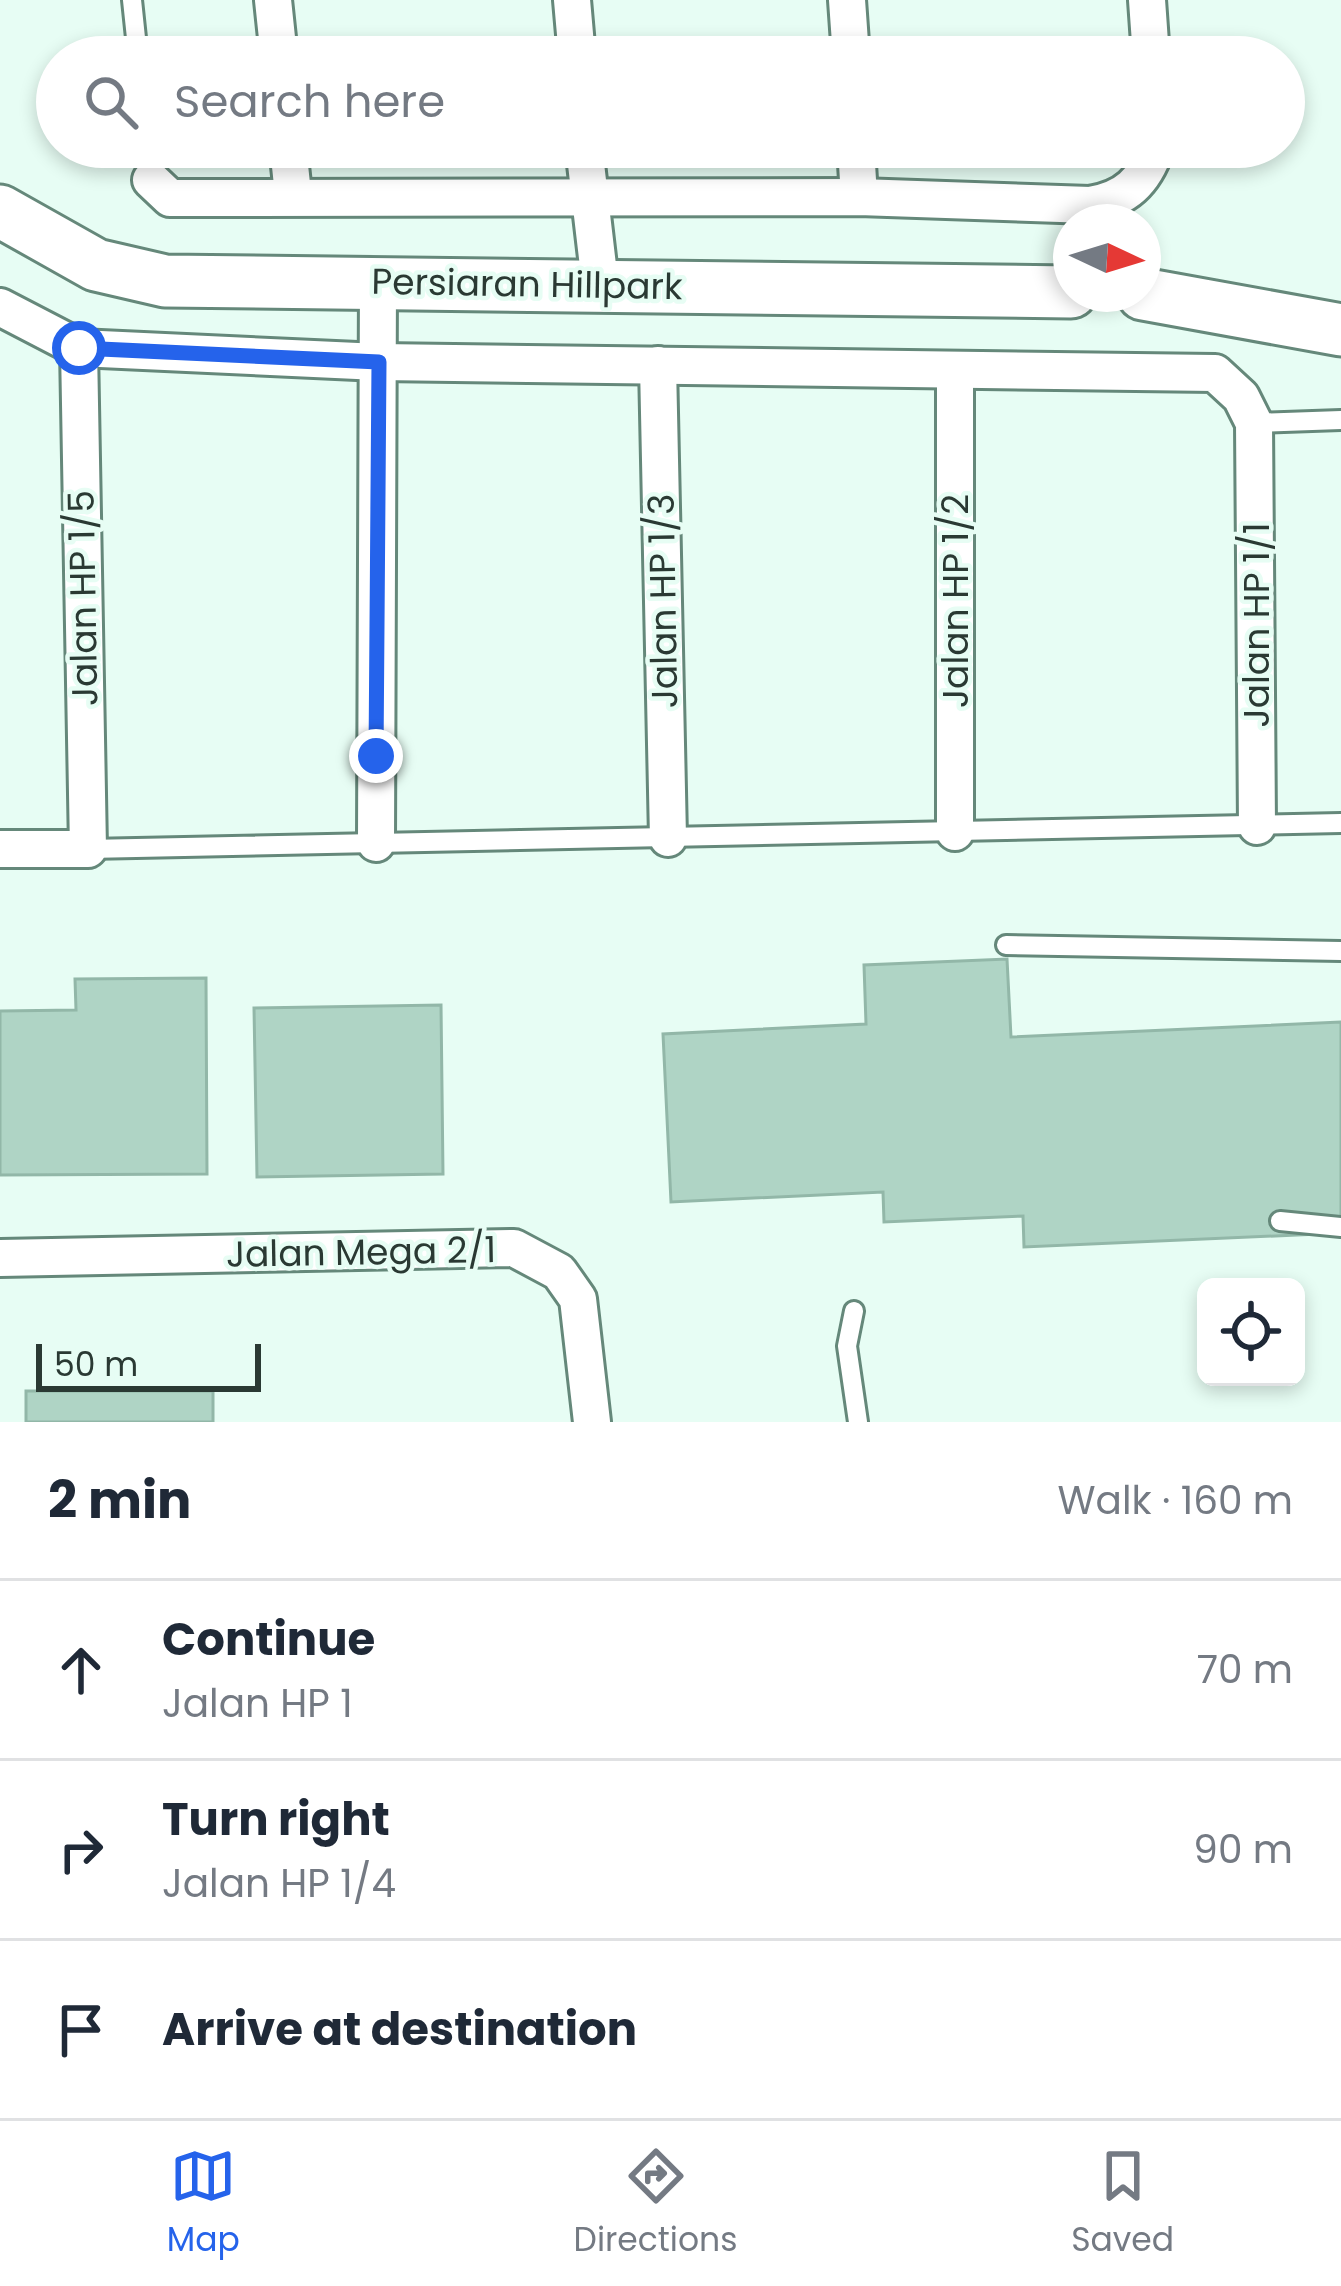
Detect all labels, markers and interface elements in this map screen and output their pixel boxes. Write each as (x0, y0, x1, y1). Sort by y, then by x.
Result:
search box (36, 36, 1305, 168)
icon: search (78, 69, 144, 135)
text: Search here (174, 70, 445, 133)
north arrow (1053, 204, 1161, 312)
street label: Persiaran Hillpark (371, 256, 683, 312)
route start (52, 321, 106, 375)
street label: Jalan HP 1/5 (56, 490, 110, 706)
street label: Jalan HP 1/3 (636, 493, 690, 709)
street label: Jalan HP 1/2 (930, 494, 981, 708)
street label: Jalan HP 1/1 (1231, 523, 1282, 727)
route end (349, 729, 403, 783)
street label: Jalan Mega 2/1 (225, 1224, 497, 1280)
map controls (1197, 1278, 1305, 1386)
button: locate (1197, 1278, 1305, 1386)
scale bar (36, 1338, 261, 1391)
text: 50 m (54, 1341, 138, 1388)
text: 2 min (48, 1464, 191, 1536)
text: Walk · 160 m (1057, 1473, 1293, 1528)
text: Continue (162, 1608, 375, 1671)
icon: ahead (48, 1637, 114, 1703)
text: 70 m (1197, 1642, 1293, 1697)
text: Jalan HP 1 (162, 1676, 353, 1731)
text: Turn right (162, 1788, 390, 1851)
icon: right (48, 1817, 114, 1883)
text: 90 m (1193, 1822, 1293, 1877)
text: Jalan HP 1/4 (162, 1856, 396, 1911)
icon: arrive (48, 1997, 114, 2063)
text: Arrive at destination (162, 1998, 637, 2061)
tab: Map (167, 2143, 240, 2265)
tab: Directions (574, 2143, 737, 2265)
tab: Saved (1071, 2143, 1174, 2265)

